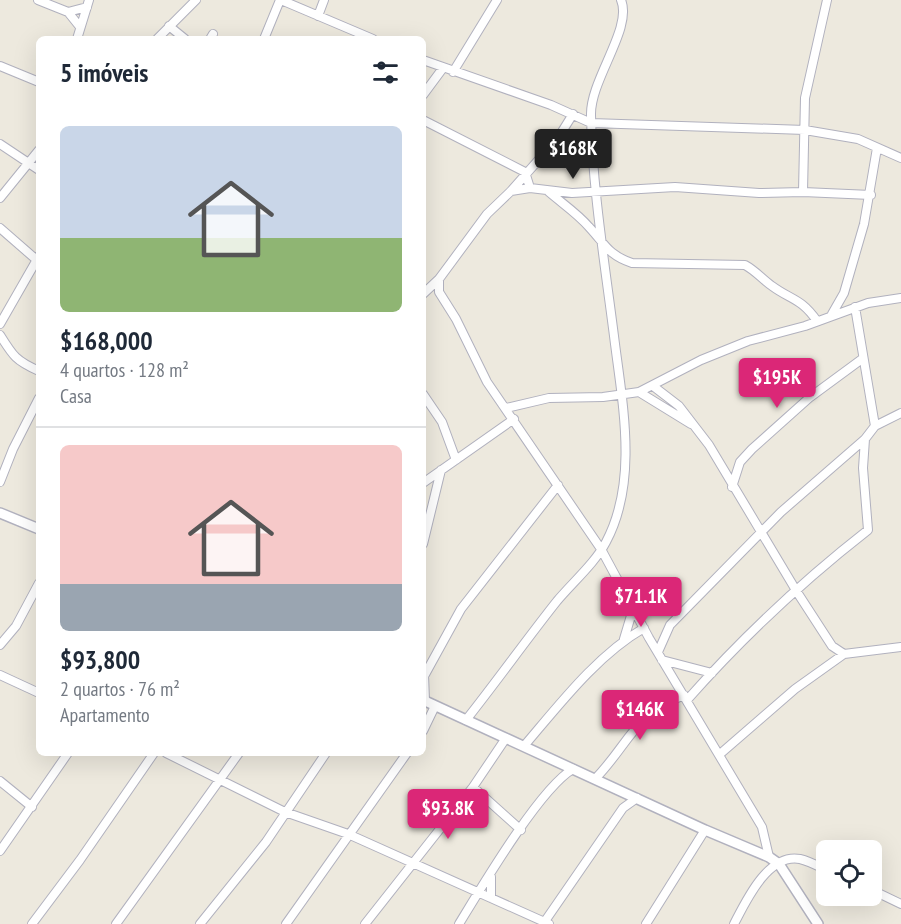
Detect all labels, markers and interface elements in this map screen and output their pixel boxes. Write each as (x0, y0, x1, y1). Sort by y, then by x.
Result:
text: 5 imóveis (60, 56, 148, 89)
icon: filters (369, 56, 402, 89)
pin: $168K (531, 129, 615, 180)
text: $168K (549, 135, 597, 161)
icon: home (177, 165, 285, 273)
text: $168,000 (60, 324, 153, 357)
text: 4 quartos · 128 m² (60, 357, 189, 383)
pin: $195K (735, 358, 819, 409)
text: $195K (753, 364, 801, 390)
text: Casa (60, 383, 92, 409)
icon: home (177, 484, 285, 592)
pin: $71.1K (592, 577, 690, 628)
text: $71.1K (615, 583, 667, 609)
text: $93,800 (60, 643, 140, 676)
text: 2 quartos · 76 m² (60, 676, 180, 702)
pin: $146K (598, 690, 682, 741)
text: $146K (616, 696, 664, 722)
text: Apartamento (60, 702, 150, 728)
pin: $93.8K (399, 789, 497, 840)
text: $93.8K (422, 795, 474, 821)
map controls (816, 840, 882, 906)
button: locate (816, 840, 882, 906)

